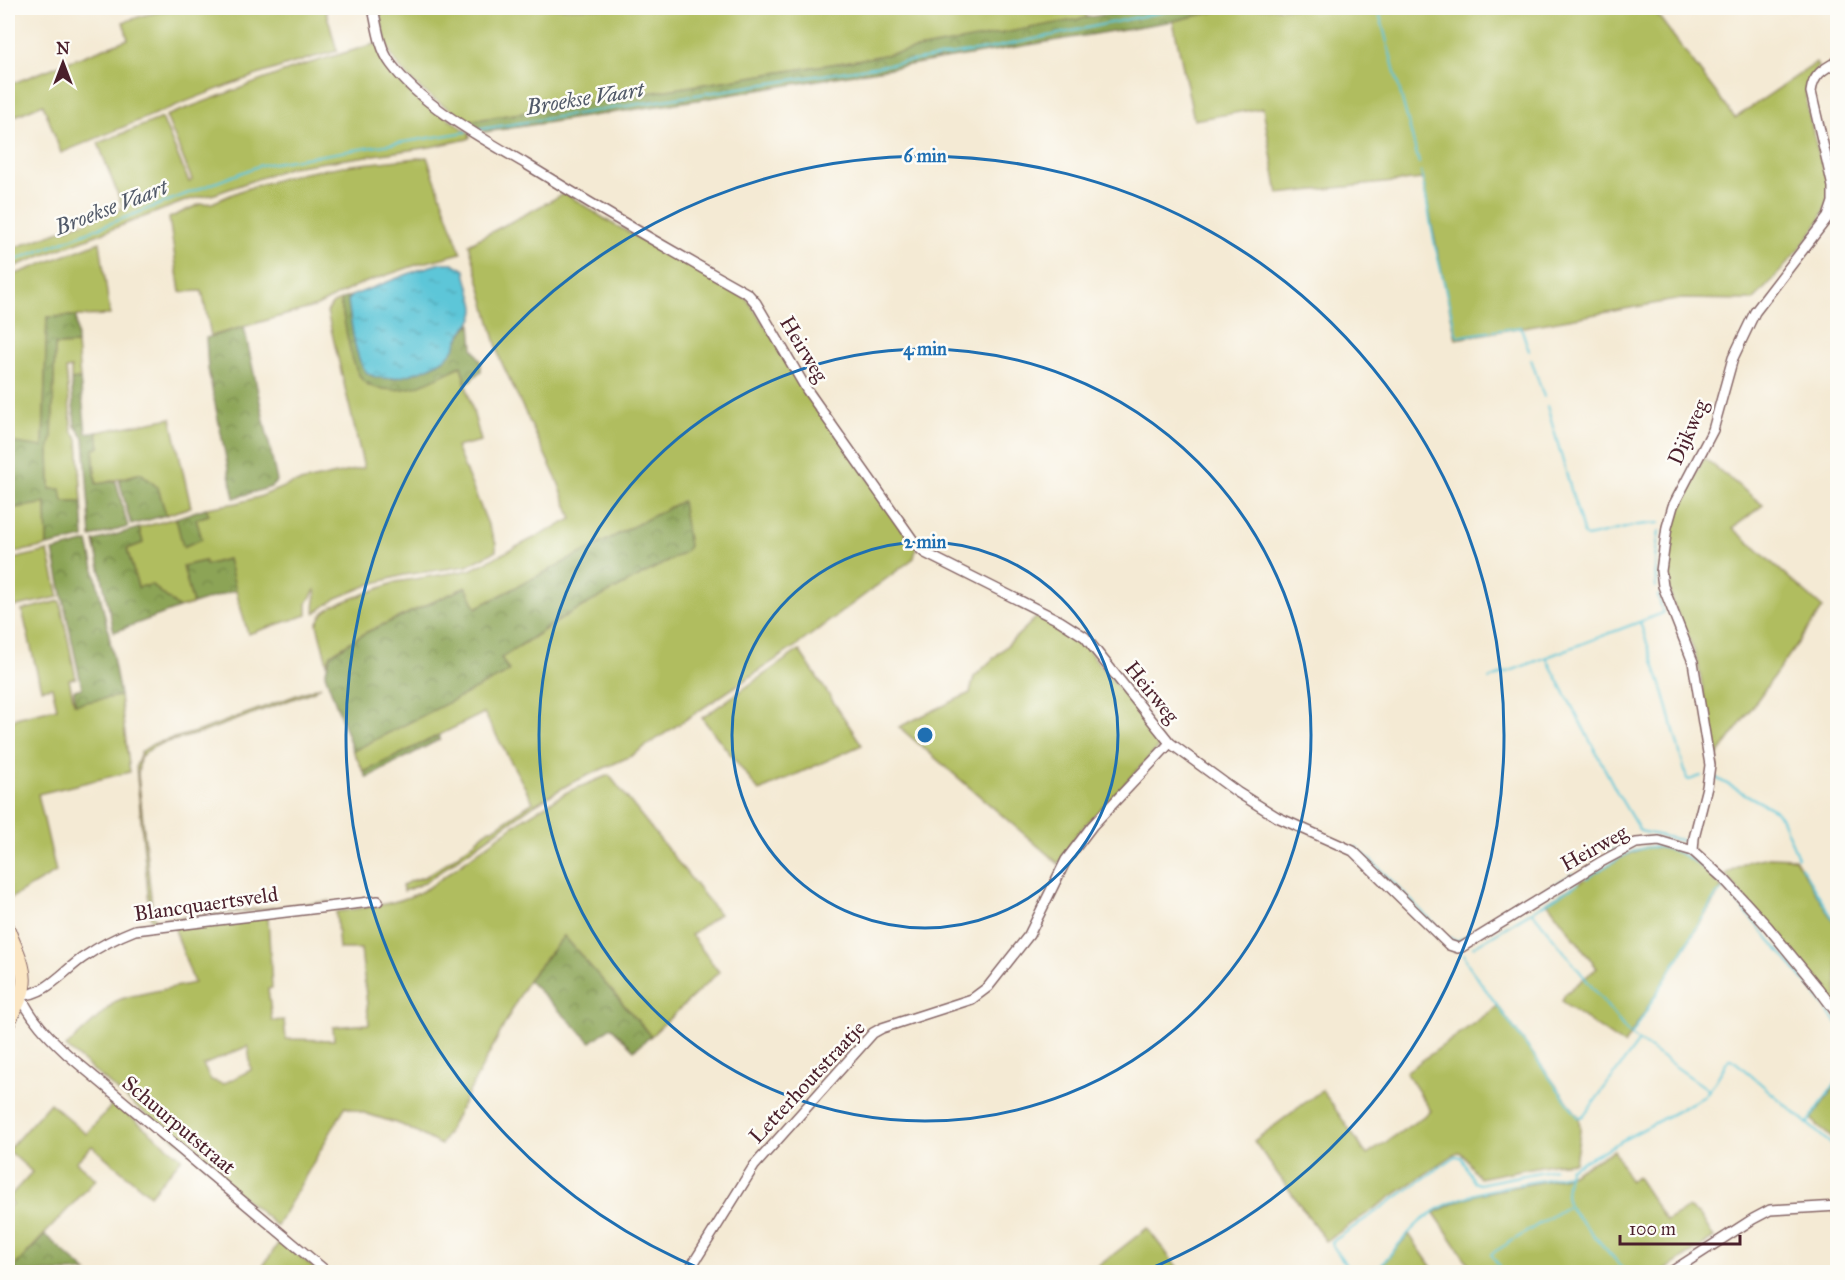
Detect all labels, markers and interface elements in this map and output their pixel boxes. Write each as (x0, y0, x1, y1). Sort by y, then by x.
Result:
north arrow (33, 33, 93, 93)
text: N (56, 39, 70, 58)
water label: Broekse Vaart (523, 75, 647, 121)
text: 6 min (904, 145, 947, 167)
water label: Broekse Vaart (50, 173, 172, 241)
street label: Heirweg (774, 311, 834, 387)
text: 4 min (903, 338, 947, 361)
street label: Dijkweg (1662, 395, 1714, 469)
text: 2 min (904, 531, 947, 553)
street label: Heirweg (1119, 656, 1185, 729)
centre of rings (915, 725, 935, 745)
street label: Heirweg (1556, 819, 1632, 877)
street label: Blancquaertsveld (132, 881, 280, 927)
street label: Letterhoutstraatje (743, 1015, 871, 1149)
street label: Schuurputstraat (117, 1070, 241, 1180)
scale bar (1620, 1208, 1740, 1246)
text: 100 m (1629, 1218, 1676, 1240)

